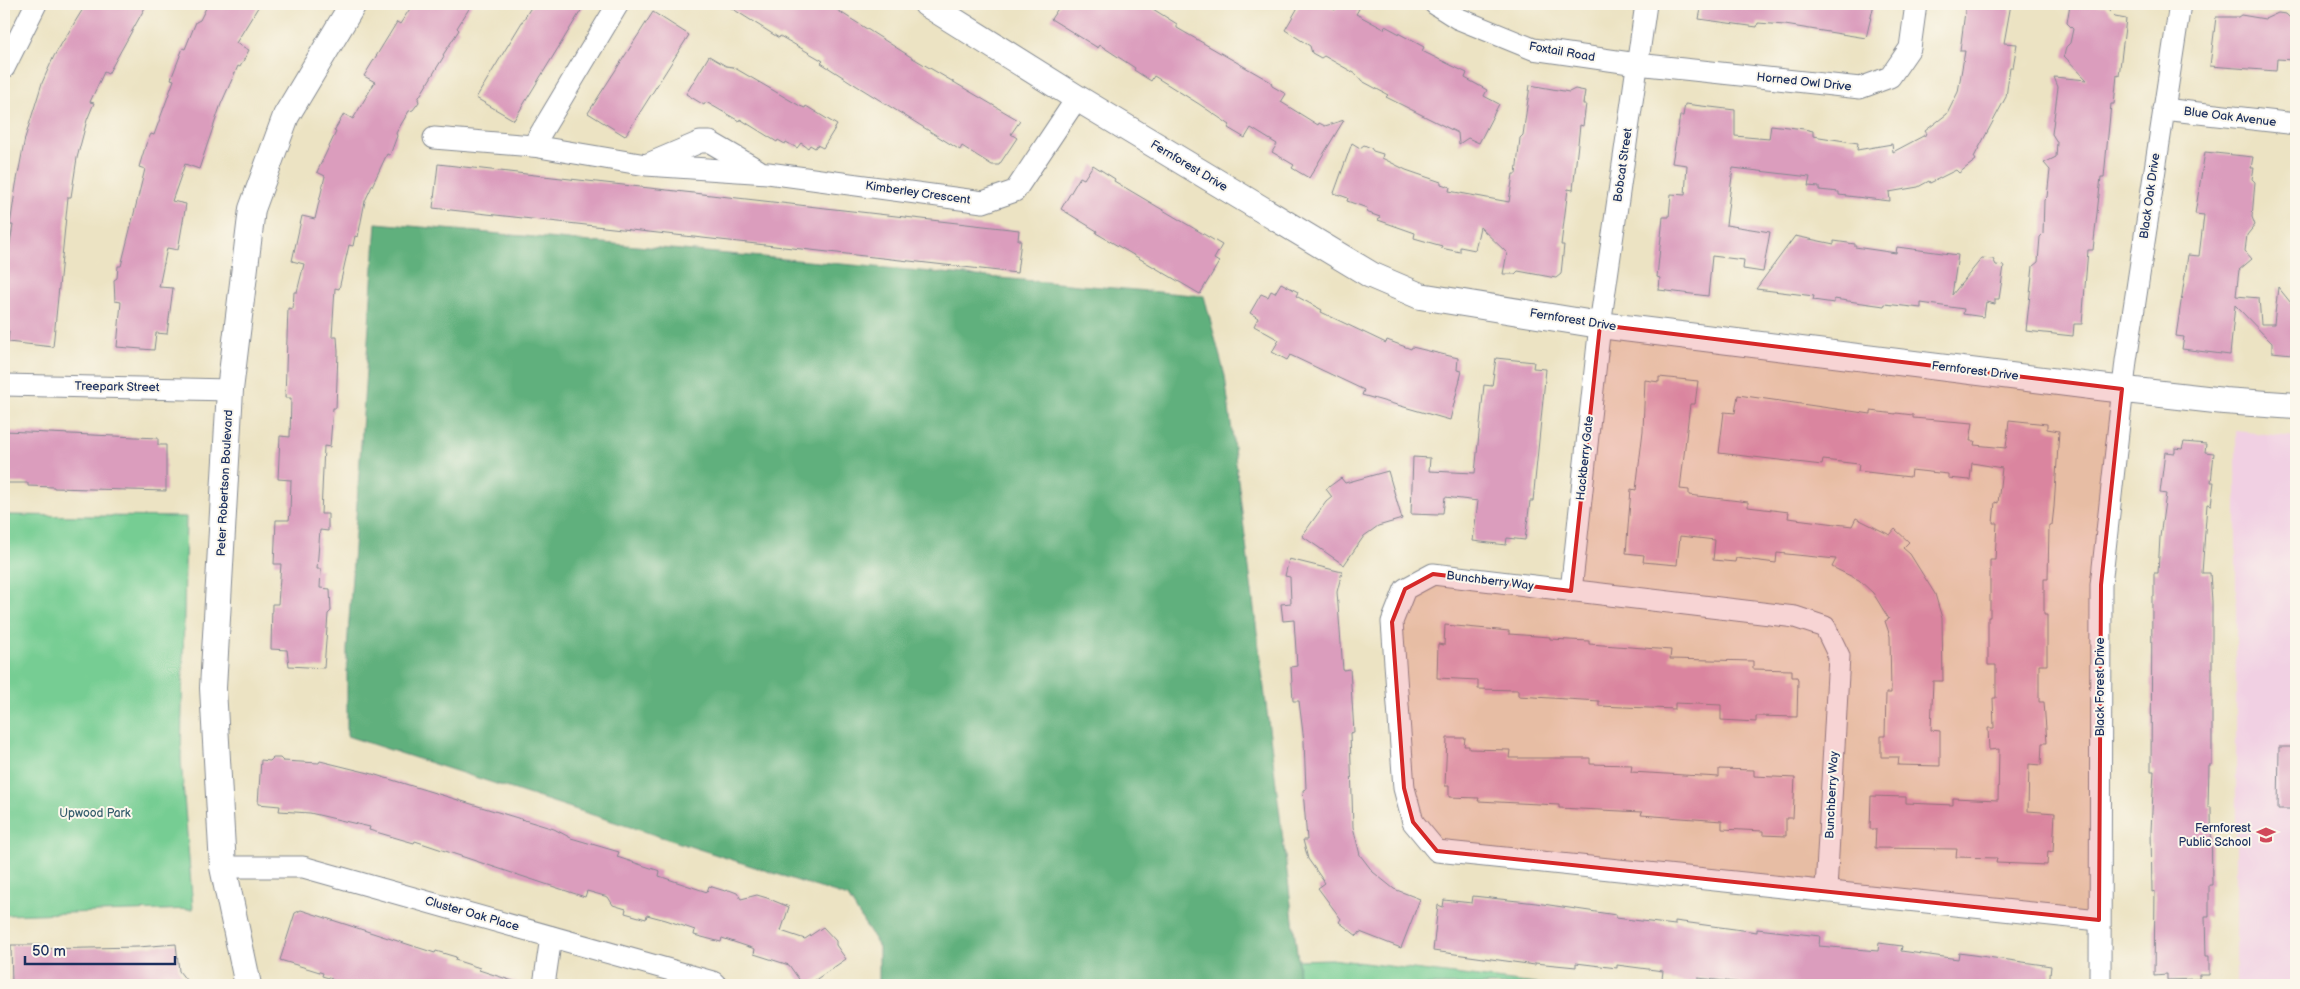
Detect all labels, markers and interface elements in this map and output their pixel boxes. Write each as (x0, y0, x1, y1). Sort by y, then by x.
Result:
street label: Foxtail Road (1528, 39, 1596, 65)
street label: Horned Owl Drive (1756, 70, 1852, 94)
street label: Blue Oak Avenue (2183, 104, 2277, 130)
street label: Bobcat Street (1610, 127, 1636, 203)
street label: Fernforest Drive (1148, 137, 1230, 195)
street label: Black Oak Drive (2137, 152, 2163, 240)
street label: Kimberley Crescent (865, 178, 972, 208)
street label: Fernforest Drive (1529, 306, 1617, 334)
street label: Fernforest Drive (1931, 358, 2019, 384)
street label: Treepark Street (74, 379, 160, 395)
street label: Peter Robertson Boulevard (214, 409, 236, 557)
street label: Hackberry Gate (1573, 415, 1597, 501)
street label: Bunchberry Way (1445, 568, 1535, 594)
street label: Black Forest Drive (2093, 637, 2108, 737)
street label: Bunchberry Way (1822, 750, 1842, 839)
park label: Upwood Park (59, 806, 131, 821)
place label: Fernforest Public School (2179, 821, 2251, 850)
school or university icon: Fernforest Public School (2255, 824, 2277, 846)
street label: Cluster Oak Place (423, 893, 521, 935)
scale bar (25, 934, 175, 966)
text: 50 m (32, 942, 66, 961)

